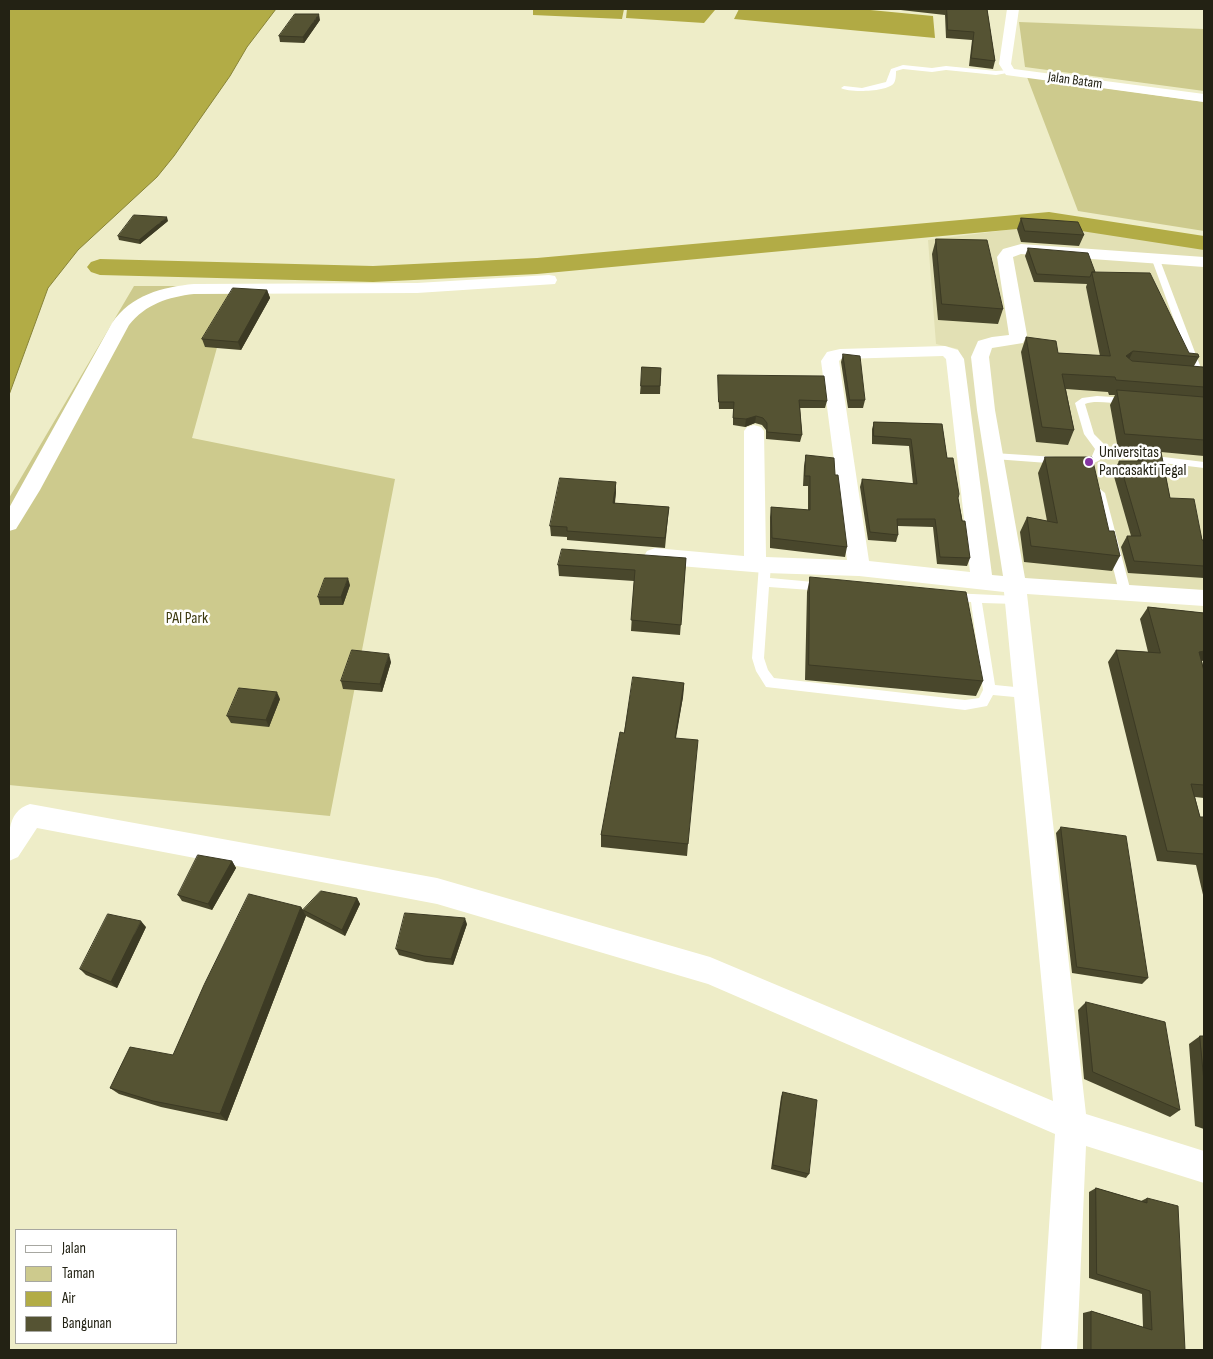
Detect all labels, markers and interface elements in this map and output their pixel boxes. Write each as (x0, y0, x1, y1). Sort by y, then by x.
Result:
street label: Jalan Batam (1047, 69, 1103, 93)
place label: Universitas Pancasakti Tegal (1099, 443, 1186, 481)
marker: Universitas Pancasakti Tegal (1083, 456, 1095, 468)
park label: PAI Park (166, 609, 208, 629)
legend (15, 1229, 178, 1344)
text: Jalan (62, 1239, 86, 1258)
text: Taman (62, 1264, 95, 1283)
text: Air (62, 1289, 76, 1308)
text: Bangunan (62, 1314, 112, 1333)

